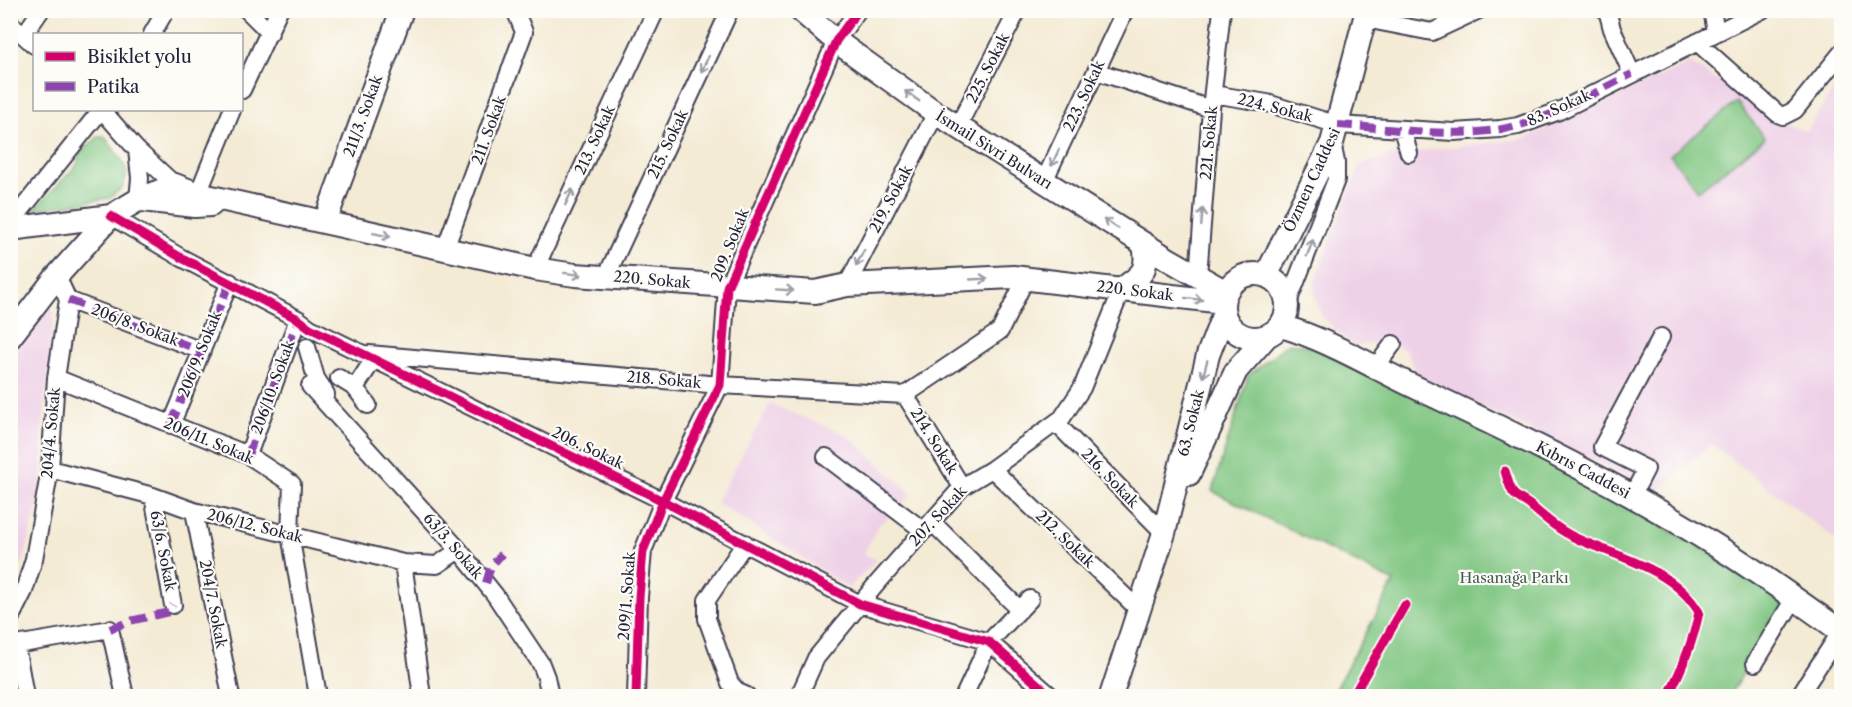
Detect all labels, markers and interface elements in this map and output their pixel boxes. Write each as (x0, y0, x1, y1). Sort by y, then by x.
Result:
street label: 225. Sokak (962, 28, 1014, 106)
legend (33, 33, 243, 111)
text: Bisiklet yolu (87, 46, 192, 68)
one-way arrow (699, 54, 710, 72)
street label: 223. Sokak (1059, 56, 1109, 134)
street label: 211/3. Sokak (339, 71, 387, 159)
text: Patika (87, 76, 140, 98)
street label: 83. Sokak (1524, 84, 1595, 130)
street label: 224. Sokak (1235, 89, 1316, 126)
one-way arrow (905, 90, 921, 102)
street label: 211. Sokak (467, 91, 510, 167)
street label: 213. Sokak (570, 101, 619, 177)
street label: 221. Sokak (1196, 104, 1221, 181)
street label: 215. Sokak (643, 105, 692, 181)
street label: İsmail Sivri Bulvarı (932, 106, 1056, 193)
street label: Özmen Caddesi (1279, 124, 1344, 235)
one-way arrow (1048, 148, 1060, 166)
street label: 219. Sokak (865, 160, 917, 236)
one-way arrow (563, 188, 575, 206)
street label: 209. Sokak (706, 204, 753, 284)
one-way arrow (1197, 208, 1208, 228)
one-way arrow (1103, 218, 1120, 231)
one-way arrow (372, 229, 391, 241)
one-way arrow (1305, 239, 1316, 258)
one-way arrow (854, 249, 866, 267)
street label: 220. Sokak (613, 267, 693, 292)
one-way arrow (563, 269, 582, 280)
one-way arrow (969, 273, 989, 284)
street label: 220. Sokak (1095, 276, 1176, 305)
one-way arrow (775, 285, 795, 296)
one-way arrow (1184, 293, 1204, 304)
street label: 206/8. Sokak (89, 299, 183, 350)
street label: 206/9. Sokak (174, 307, 226, 400)
street label: 206/10. Sokak (247, 336, 299, 437)
one-way arrow (1199, 359, 1210, 378)
street label: 218. Sokak (626, 367, 703, 392)
street label: 204/4. Sokak (37, 385, 64, 479)
street label: 63. Sokak (1173, 386, 1208, 458)
street label: 214. Sokak (907, 404, 963, 479)
street label: 206/11. Sokak (161, 413, 258, 469)
street label: 206. Sokak (549, 422, 629, 474)
street label: Kıbrıs Caddesi (1533, 437, 1634, 503)
street label: 216. Sokak (1078, 444, 1144, 512)
street label: 207. Sokak (905, 481, 971, 550)
street label: 206/12. Sokak (205, 504, 306, 547)
street label: 212. Sokak (1032, 506, 1100, 572)
street label: 63/6. Sokak (146, 509, 181, 594)
street label: 63/3. Sokak (419, 509, 488, 584)
street label: 209/1. Sokak (614, 549, 639, 641)
street label: 204/7. Sokak (196, 558, 232, 651)
park label: Hasanağa Parkı (1460, 568, 1569, 587)

